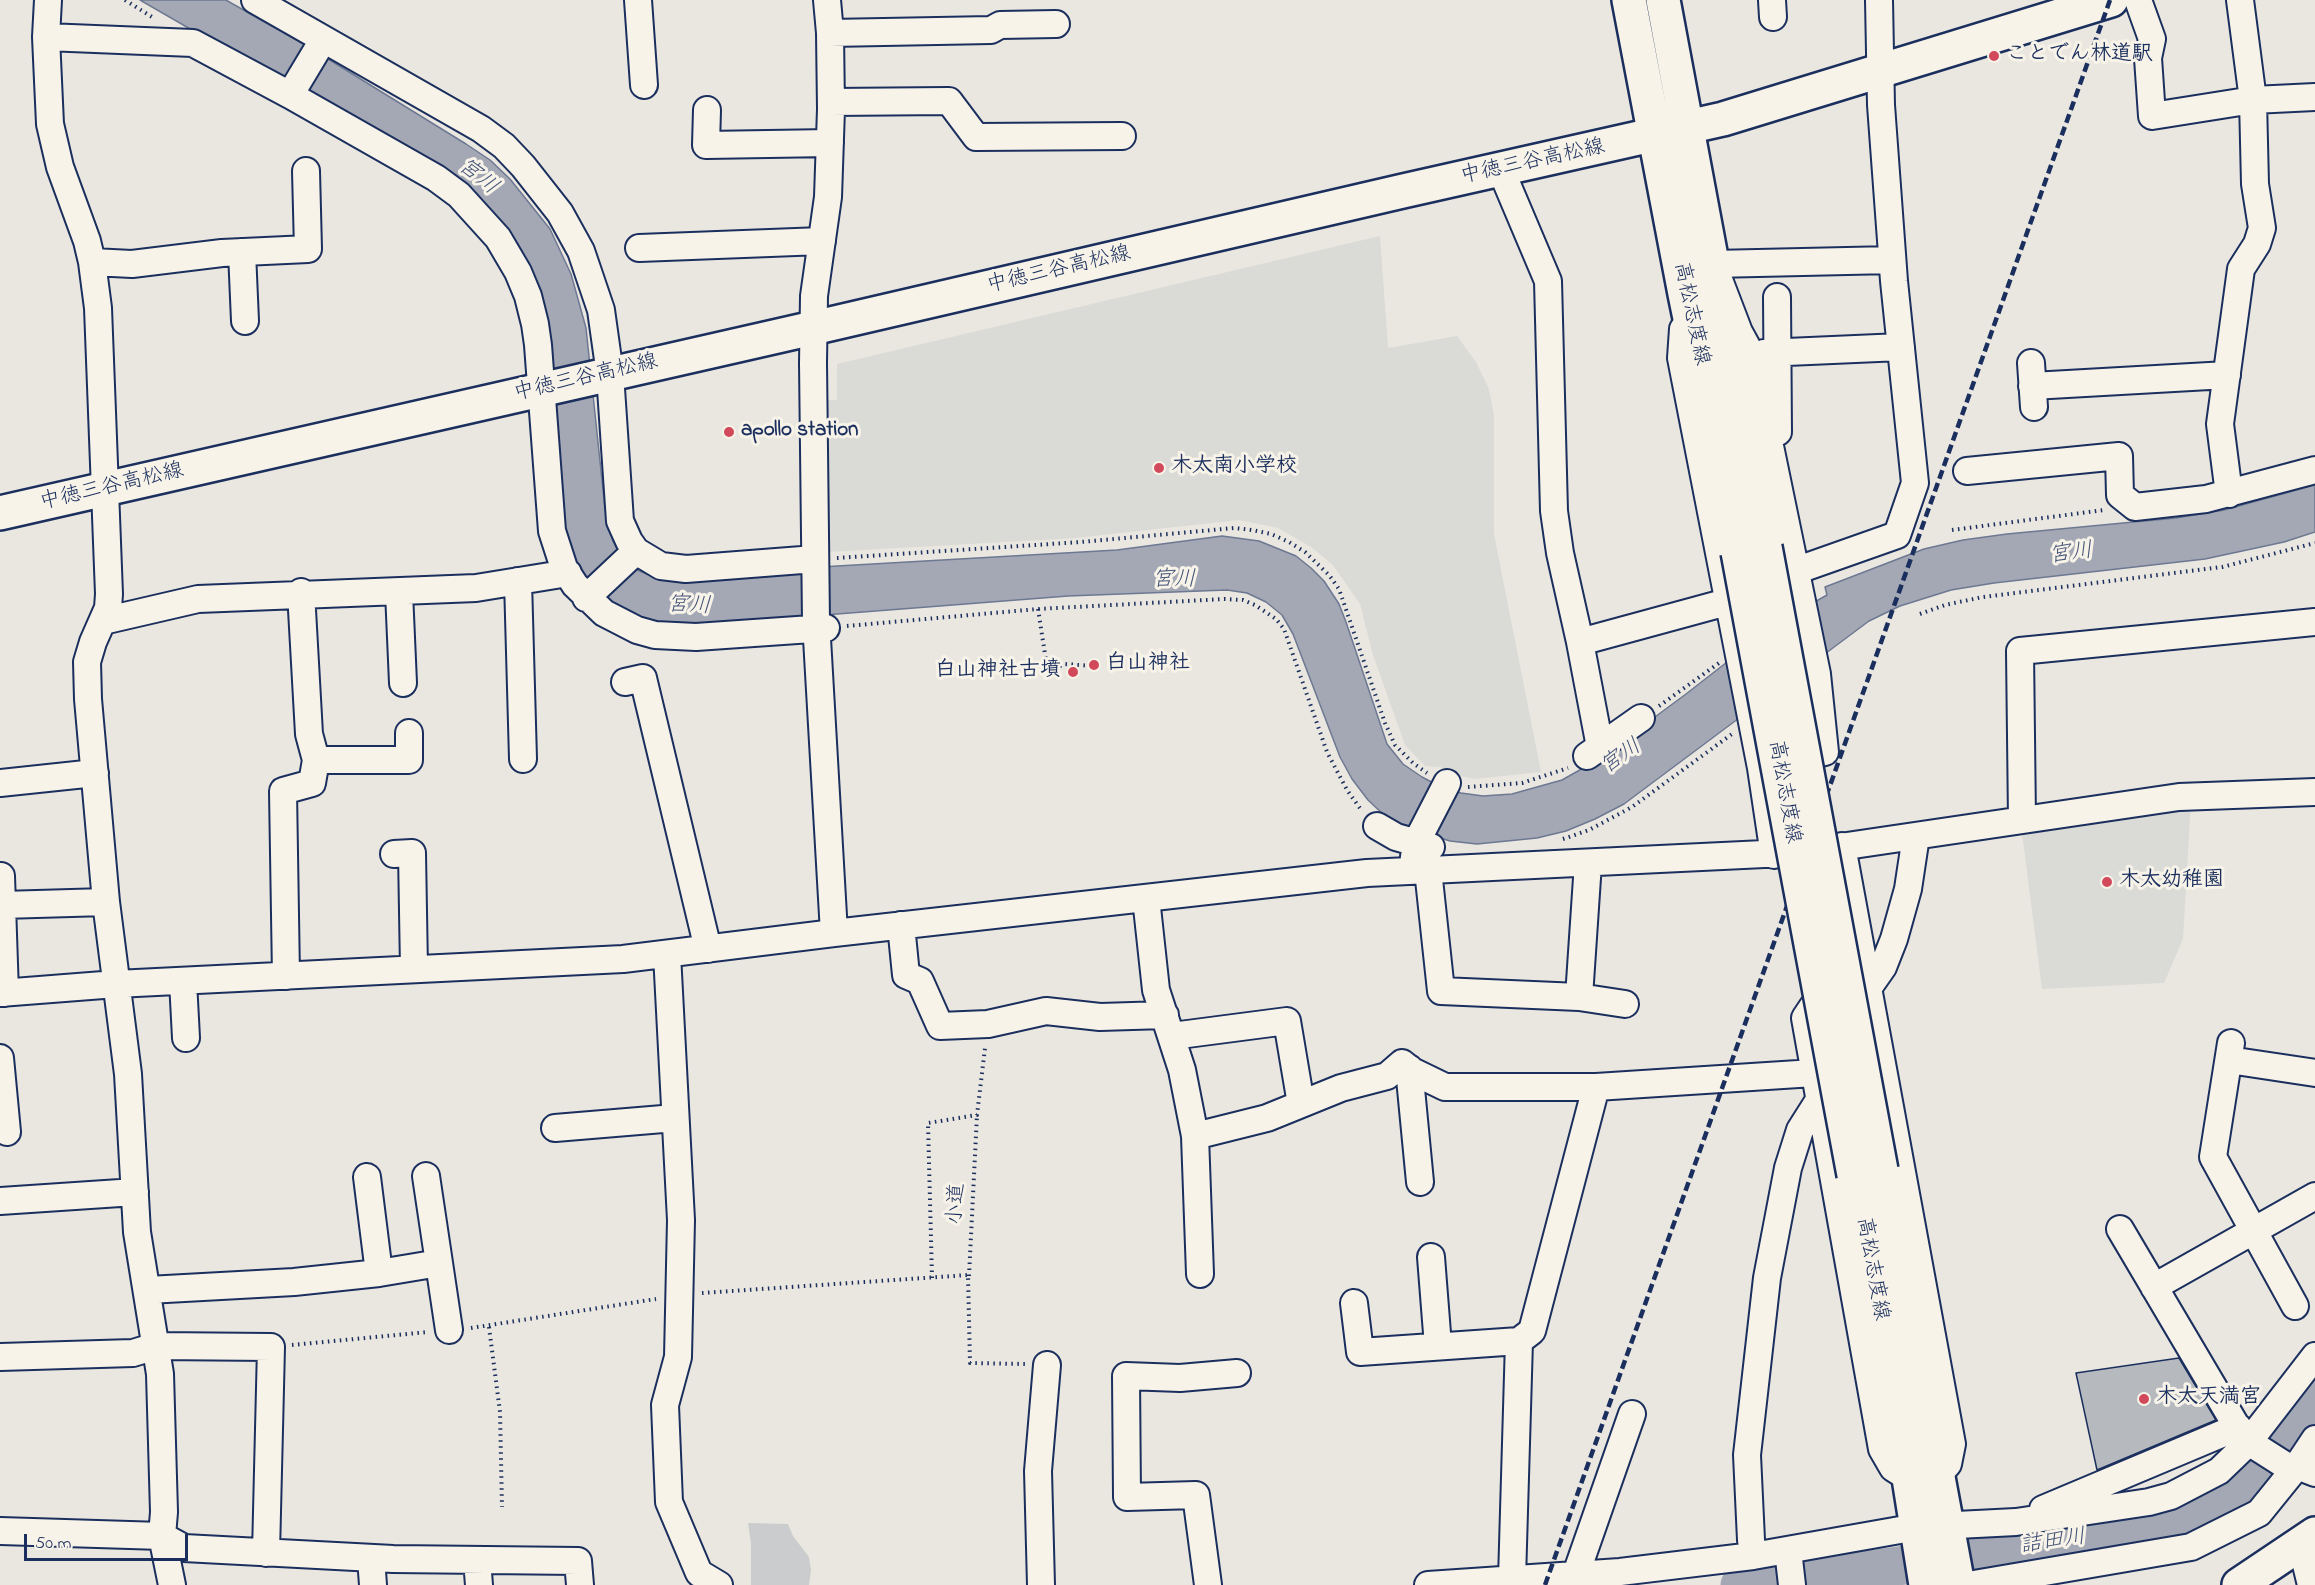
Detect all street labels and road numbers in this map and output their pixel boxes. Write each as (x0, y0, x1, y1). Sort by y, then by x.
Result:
street label: 中徳三谷高松線 (1458, 135, 1608, 191)
street label: 中徳三谷高松線 (985, 242, 1133, 300)
street label: 高松志度線 (1667, 260, 1713, 368)
street label: 中徳三谷高松線 (512, 350, 660, 408)
street label: 中徳三谷高松線 (38, 459, 186, 517)
street label: 高松志度線 (1761, 738, 1805, 846)
street label: 小道 (944, 1182, 972, 1226)
street label: 高松志度線 (1849, 1215, 1893, 1323)

